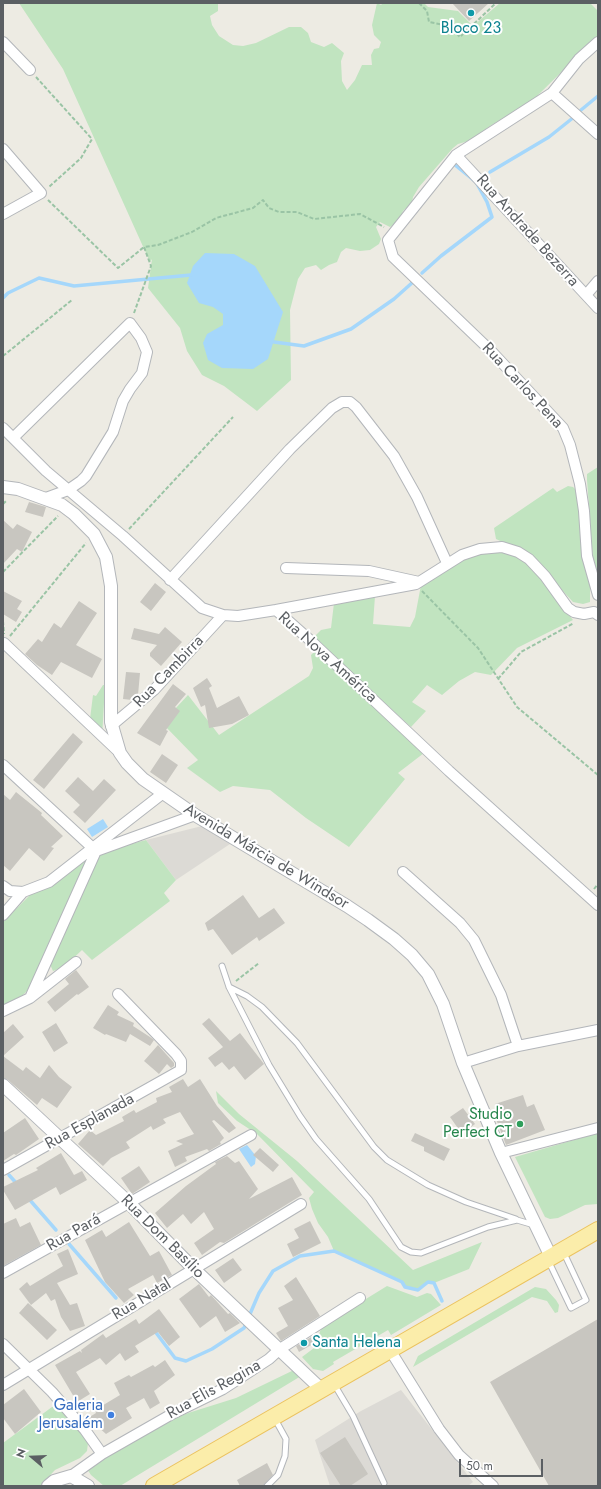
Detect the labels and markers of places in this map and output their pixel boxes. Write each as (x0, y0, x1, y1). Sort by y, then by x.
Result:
marker: Bloco 23 (466, 8, 476, 18)
place label: Bloco 23 (441, 19, 501, 39)
place label: Studio Perfect CT (443, 1105, 512, 1143)
marker: Studio Perfect CT (515, 1119, 525, 1129)
place label: Santa Helena (312, 1333, 401, 1353)
marker: Santa Helena (299, 1338, 309, 1348)
place label: Galeria Jerusalém (38, 1396, 103, 1434)
marker: Galeria Jerusalém (106, 1410, 116, 1420)

